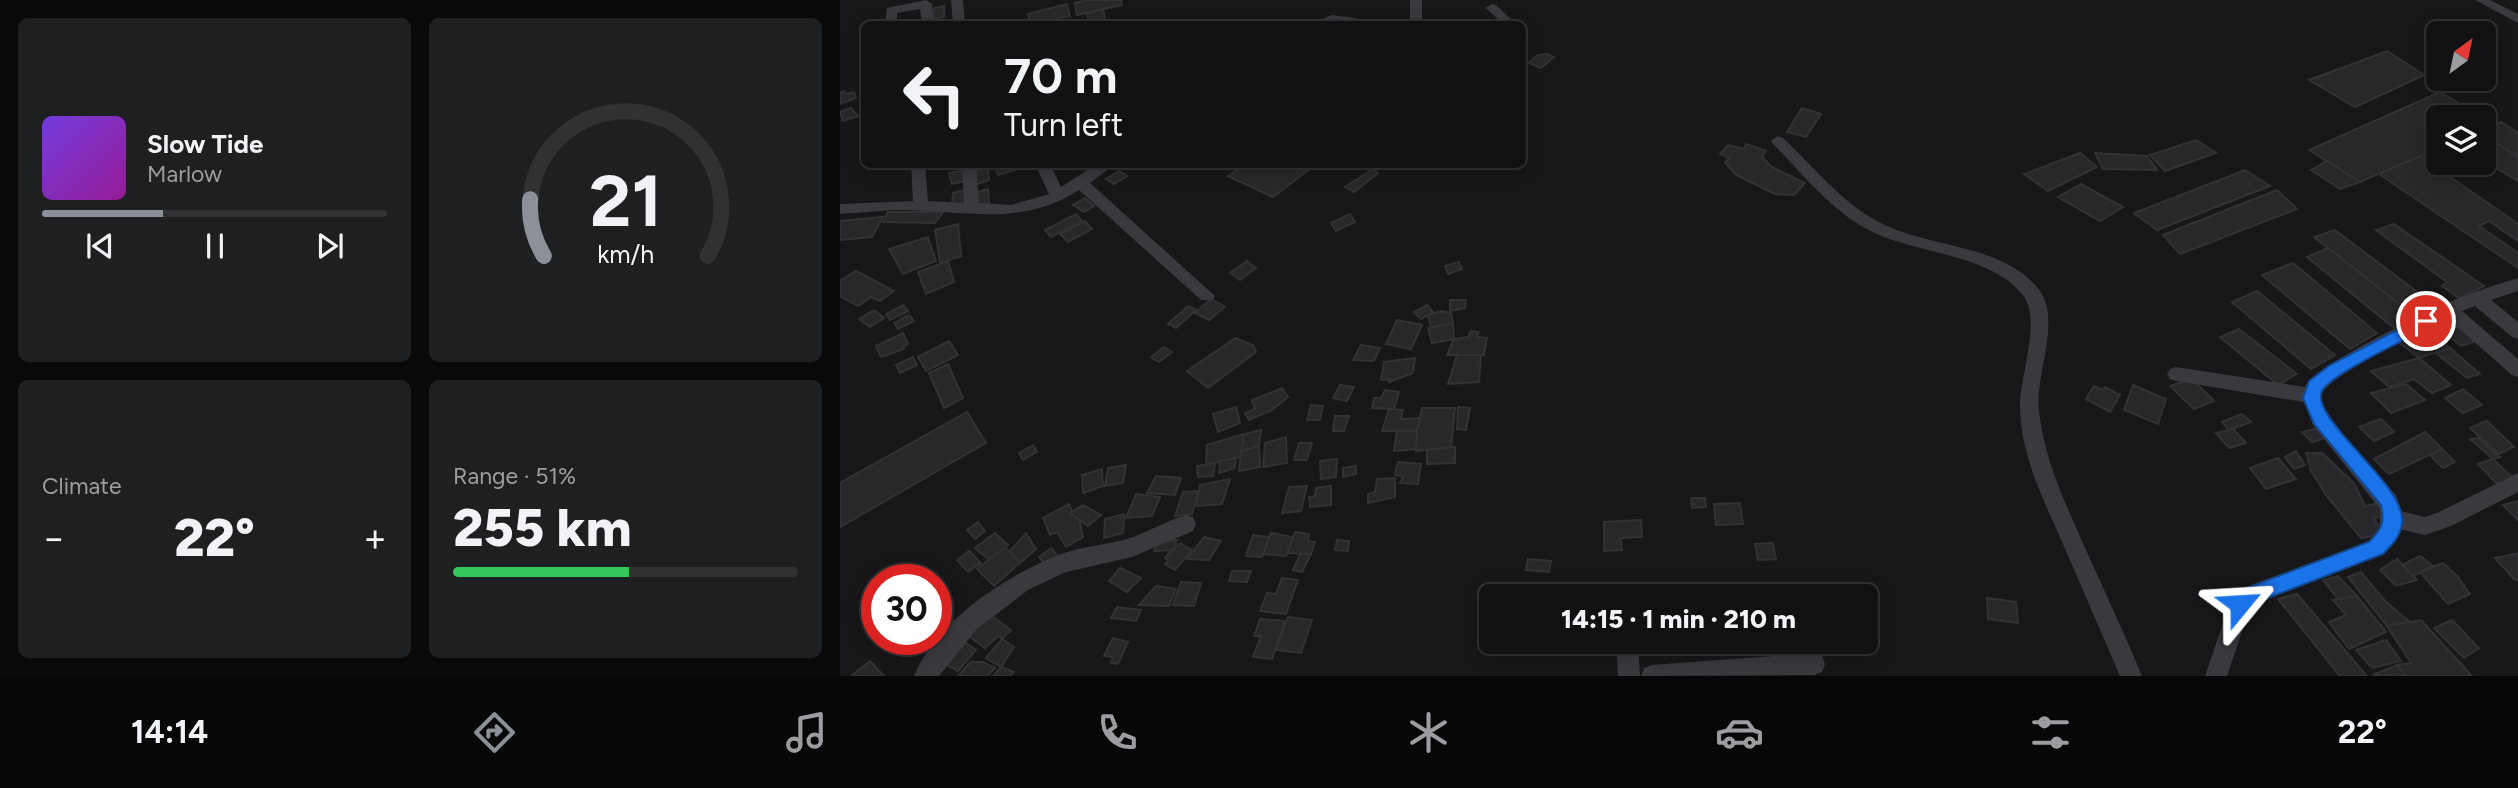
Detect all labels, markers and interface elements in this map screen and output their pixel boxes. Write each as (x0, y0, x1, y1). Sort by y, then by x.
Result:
north arrow (2426, 21, 2496, 91)
map controls (2426, 21, 2496, 175)
text: 70 m (1004, 46, 1117, 105)
icon: left (889, 49, 980, 140)
button: layers (2426, 105, 2496, 175)
text: Turn left (1004, 106, 1123, 144)
text: Slow Tide (147, 128, 263, 160)
text: 21 (589, 158, 662, 245)
text: Marlow (147, 160, 222, 188)
icon: previous (81, 227, 119, 265)
icon: pause (196, 227, 234, 265)
icon: next (311, 227, 349, 265)
text: km/h (597, 239, 654, 269)
pin (2396, 291, 2456, 351)
icon: arrive (2407, 302, 2445, 340)
text: Range · 51% (453, 462, 576, 490)
text: Climate (42, 472, 121, 500)
text: 255 km (453, 497, 632, 559)
text: 22° (174, 507, 255, 569)
text: − (42, 515, 66, 561)
text: + (363, 515, 387, 561)
speed limit sign: 30 (861, 564, 952, 655)
position arrow (2203, 567, 2277, 641)
text: 14:15 · 1 min · 210 m (1561, 603, 1796, 635)
icon: directions (470, 708, 519, 757)
icon: music (782, 708, 831, 757)
icon: phone (1093, 708, 1142, 757)
icon: climate (1404, 708, 1453, 757)
icon: car (1715, 708, 1764, 757)
icon: filters (2026, 708, 2075, 757)
text: 14:14 (131, 713, 208, 751)
text: 22° (2338, 713, 2387, 751)

